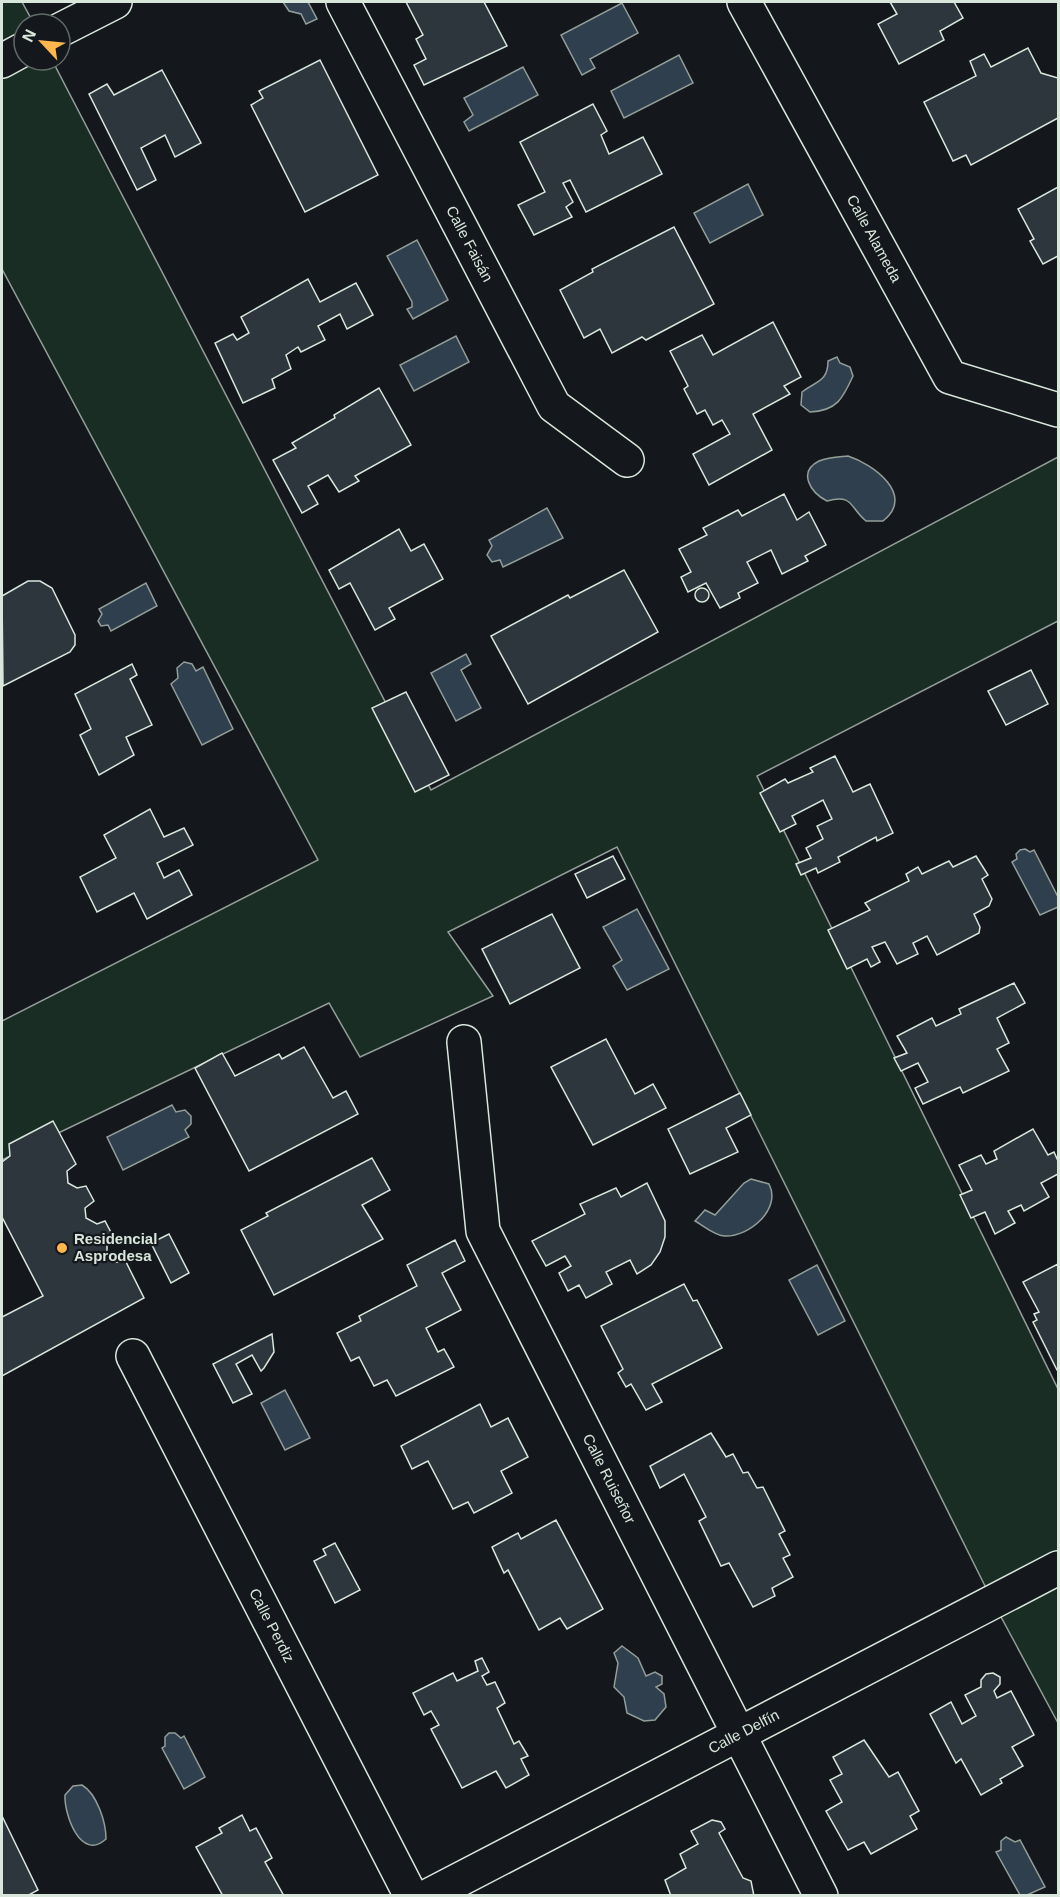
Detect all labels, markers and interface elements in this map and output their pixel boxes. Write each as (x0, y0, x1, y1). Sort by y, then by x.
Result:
north arrow (12, 12, 72, 72)
text: N (19, 27, 39, 45)
street label: Calle Alameda (844, 192, 906, 285)
street label: Calle Faisán (443, 203, 497, 285)
place label: Residencial Asprodesa (74, 1230, 157, 1264)
marker: Residencial Asprodesa (55, 1241, 69, 1255)
street label: Calle Ruiseñor (580, 1431, 639, 1526)
street label: Calle Perdiz (246, 1585, 298, 1665)
street label: Calle Delfín (705, 1706, 782, 1757)

